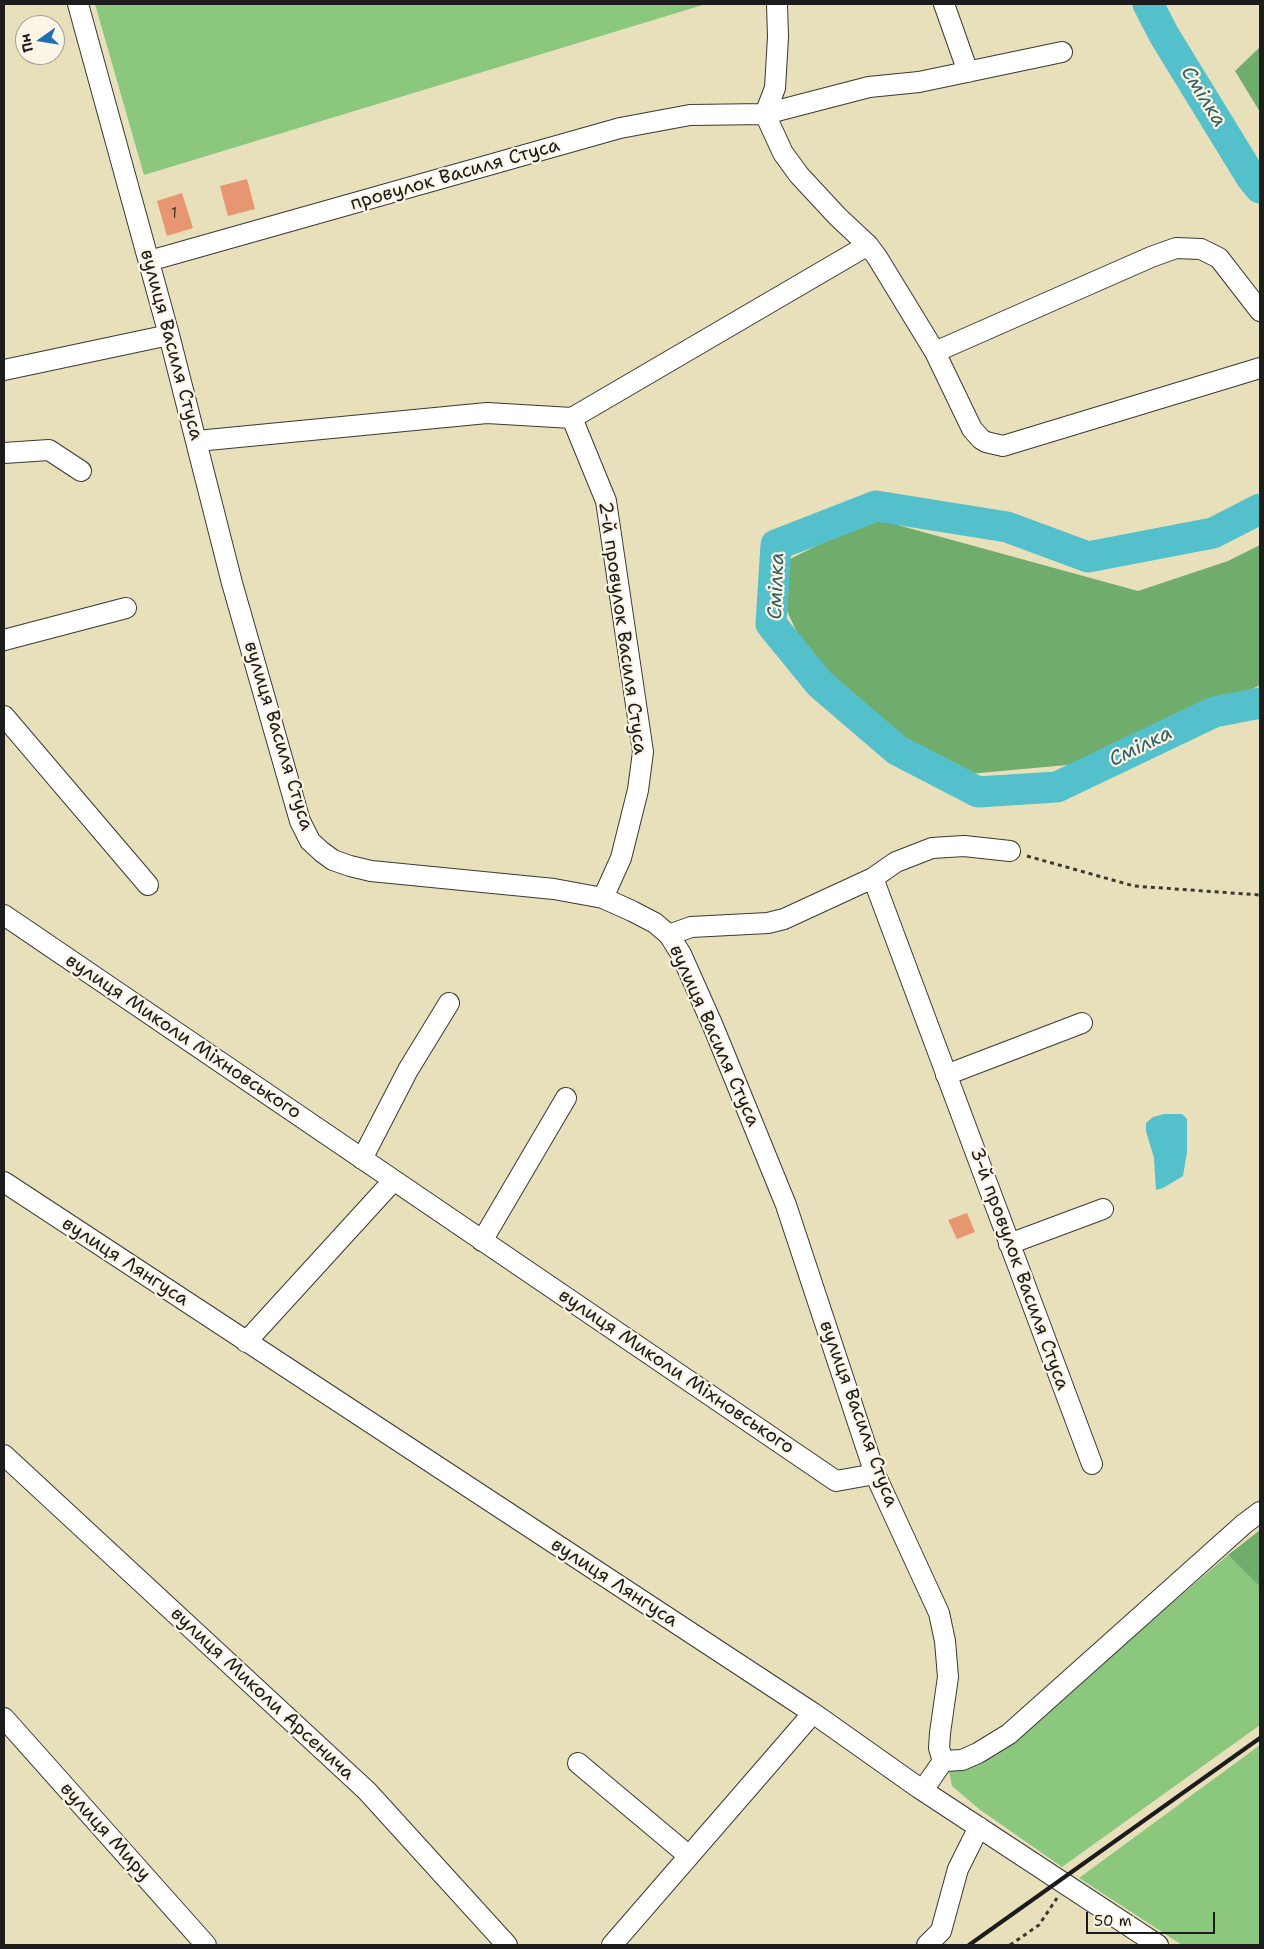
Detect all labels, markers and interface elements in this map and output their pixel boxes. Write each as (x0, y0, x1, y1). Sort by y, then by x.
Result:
north arrow (15, 15, 65, 65)
text: Пн (16, 32, 37, 54)
water label: Смілка (1175, 62, 1231, 132)
street label: провулок Василя Стуса (348, 134, 562, 216)
house number: 1 (171, 204, 177, 224)
street label: вулиця Василя Стуса (135, 247, 207, 443)
street label: 2-й провулок Василя Стуса (593, 500, 651, 756)
water label: Смілка (764, 552, 790, 620)
street label: вулиця Василя Стуса (238, 639, 318, 833)
water label: Смілка (1106, 721, 1176, 773)
street label: вулиця Василя Стуса (664, 942, 764, 1130)
street label: вулиця Миколи Міхновського (61, 949, 305, 1125)
street label: 3-й провулок Василя Стуса (964, 1145, 1074, 1393)
street label: вулиця Лянгуса (57, 1212, 193, 1312)
street label: вулиця Миколи Міхновського (554, 1284, 798, 1460)
street label: вулиця Василя Стуса (814, 1318, 902, 1510)
street label: вулиця Лянгуса (546, 1533, 682, 1633)
street label: вулиця Миколи Арсенича (165, 1603, 359, 1785)
street label: вулиця Миру (55, 1778, 155, 1886)
scale bar (1089, 1902, 1218, 1934)
text: 50 m (1094, 1911, 1132, 1931)

